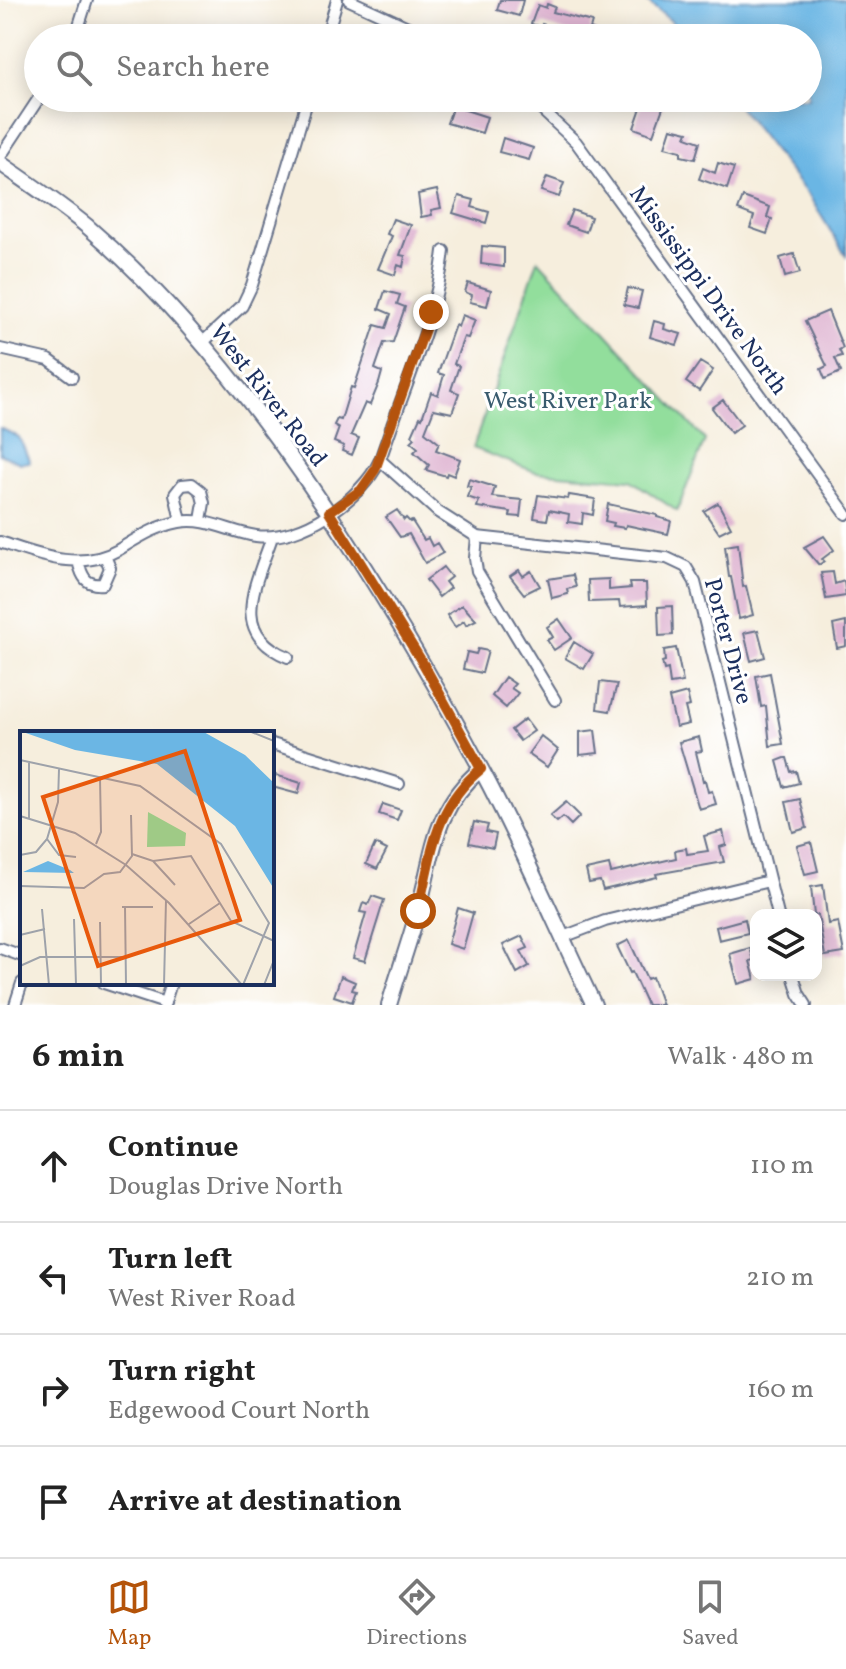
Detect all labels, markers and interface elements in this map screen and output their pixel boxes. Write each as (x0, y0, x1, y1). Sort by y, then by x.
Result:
search box (24, 24, 822, 112)
icon: search (52, 46, 96, 90)
text: Search here (116, 47, 270, 89)
street label: Mississippi Drive North (620, 179, 795, 403)
route end (413, 294, 449, 330)
street label: West River Road (201, 317, 334, 475)
park label: West River Park (484, 385, 652, 419)
street label: Porter Drive (694, 575, 760, 708)
inset map (20, 731, 274, 985)
route start (400, 893, 436, 929)
map controls (750, 909, 822, 981)
button: layers (750, 909, 822, 981)
text: 6 min (32, 1034, 125, 1081)
text: Walk · 480 m (667, 1039, 814, 1075)
text: Continue (108, 1127, 239, 1169)
icon: ahead (32, 1144, 76, 1188)
text: 110 m (750, 1148, 814, 1184)
text: Douglas Drive North (108, 1169, 343, 1205)
text: Turn left (108, 1239, 232, 1281)
icon: left (32, 1256, 76, 1300)
text: 210 m (746, 1260, 814, 1296)
text: West River Road (108, 1281, 296, 1317)
text: Turn right (108, 1351, 256, 1393)
icon: right (32, 1368, 76, 1412)
text: 160 m (747, 1372, 814, 1408)
text: Edgewood Court North (108, 1393, 370, 1429)
icon: arrive (32, 1480, 76, 1524)
text: Arrive at destination (108, 1481, 402, 1523)
tab: Map (107, 1575, 151, 1654)
tab: Directions (366, 1575, 467, 1654)
tab: Saved (682, 1575, 739, 1654)

